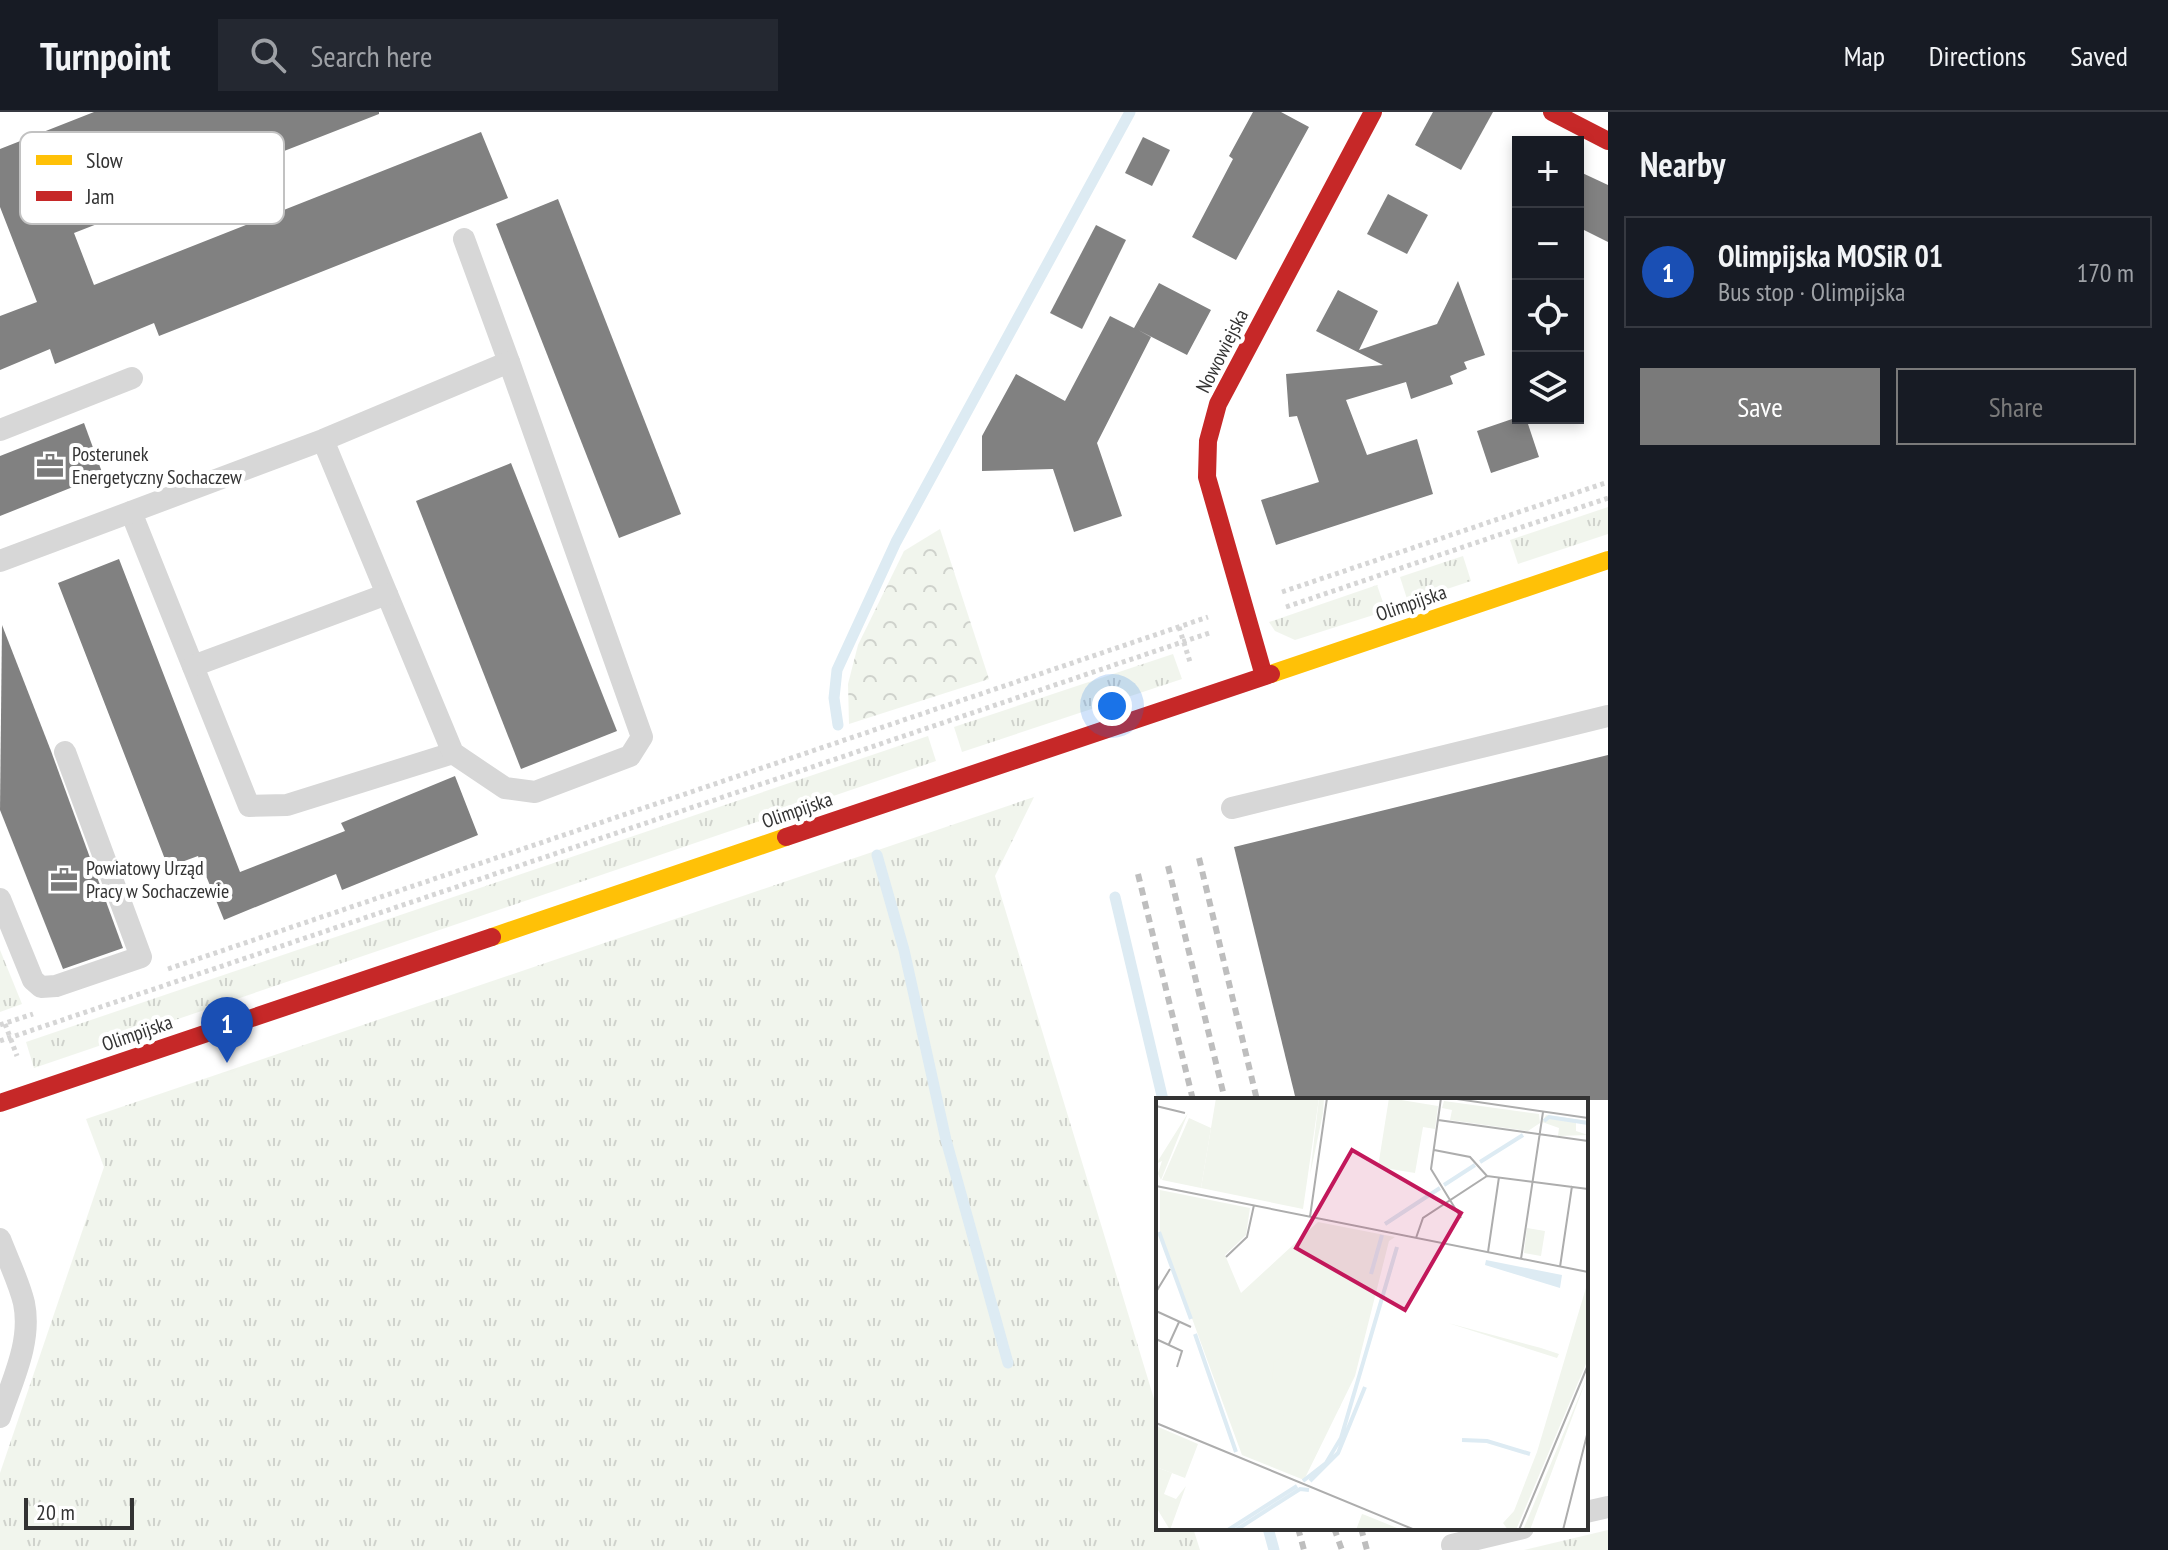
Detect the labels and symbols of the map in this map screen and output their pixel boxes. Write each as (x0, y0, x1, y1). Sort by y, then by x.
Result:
legend (20, 132, 284, 224)
text: Slow (86, 146, 123, 174)
text: Jam (85, 182, 114, 210)
street label: Nowowiejska (1190, 305, 1254, 397)
place label: Posterunek Energetyczny Sochaczew (72, 441, 242, 490)
office icon: Posterunek Energetyczny Sochaczew (35, 451, 65, 481)
street label: Olimpijska (1372, 579, 1450, 627)
your location (1092, 686, 1132, 726)
street label: Olimpijska (758, 786, 836, 834)
place label: Powiatowy Urząd Pracy w Sochaczewie (86, 855, 229, 904)
office icon: Powiatowy Urząd Pracy w Sochaczewie (49, 865, 79, 895)
pin: 1 (201, 997, 253, 1063)
street label: Olimpijska (98, 1009, 176, 1057)
inset map (1156, 1098, 1588, 1530)
scale bar (24, 1494, 134, 1530)

